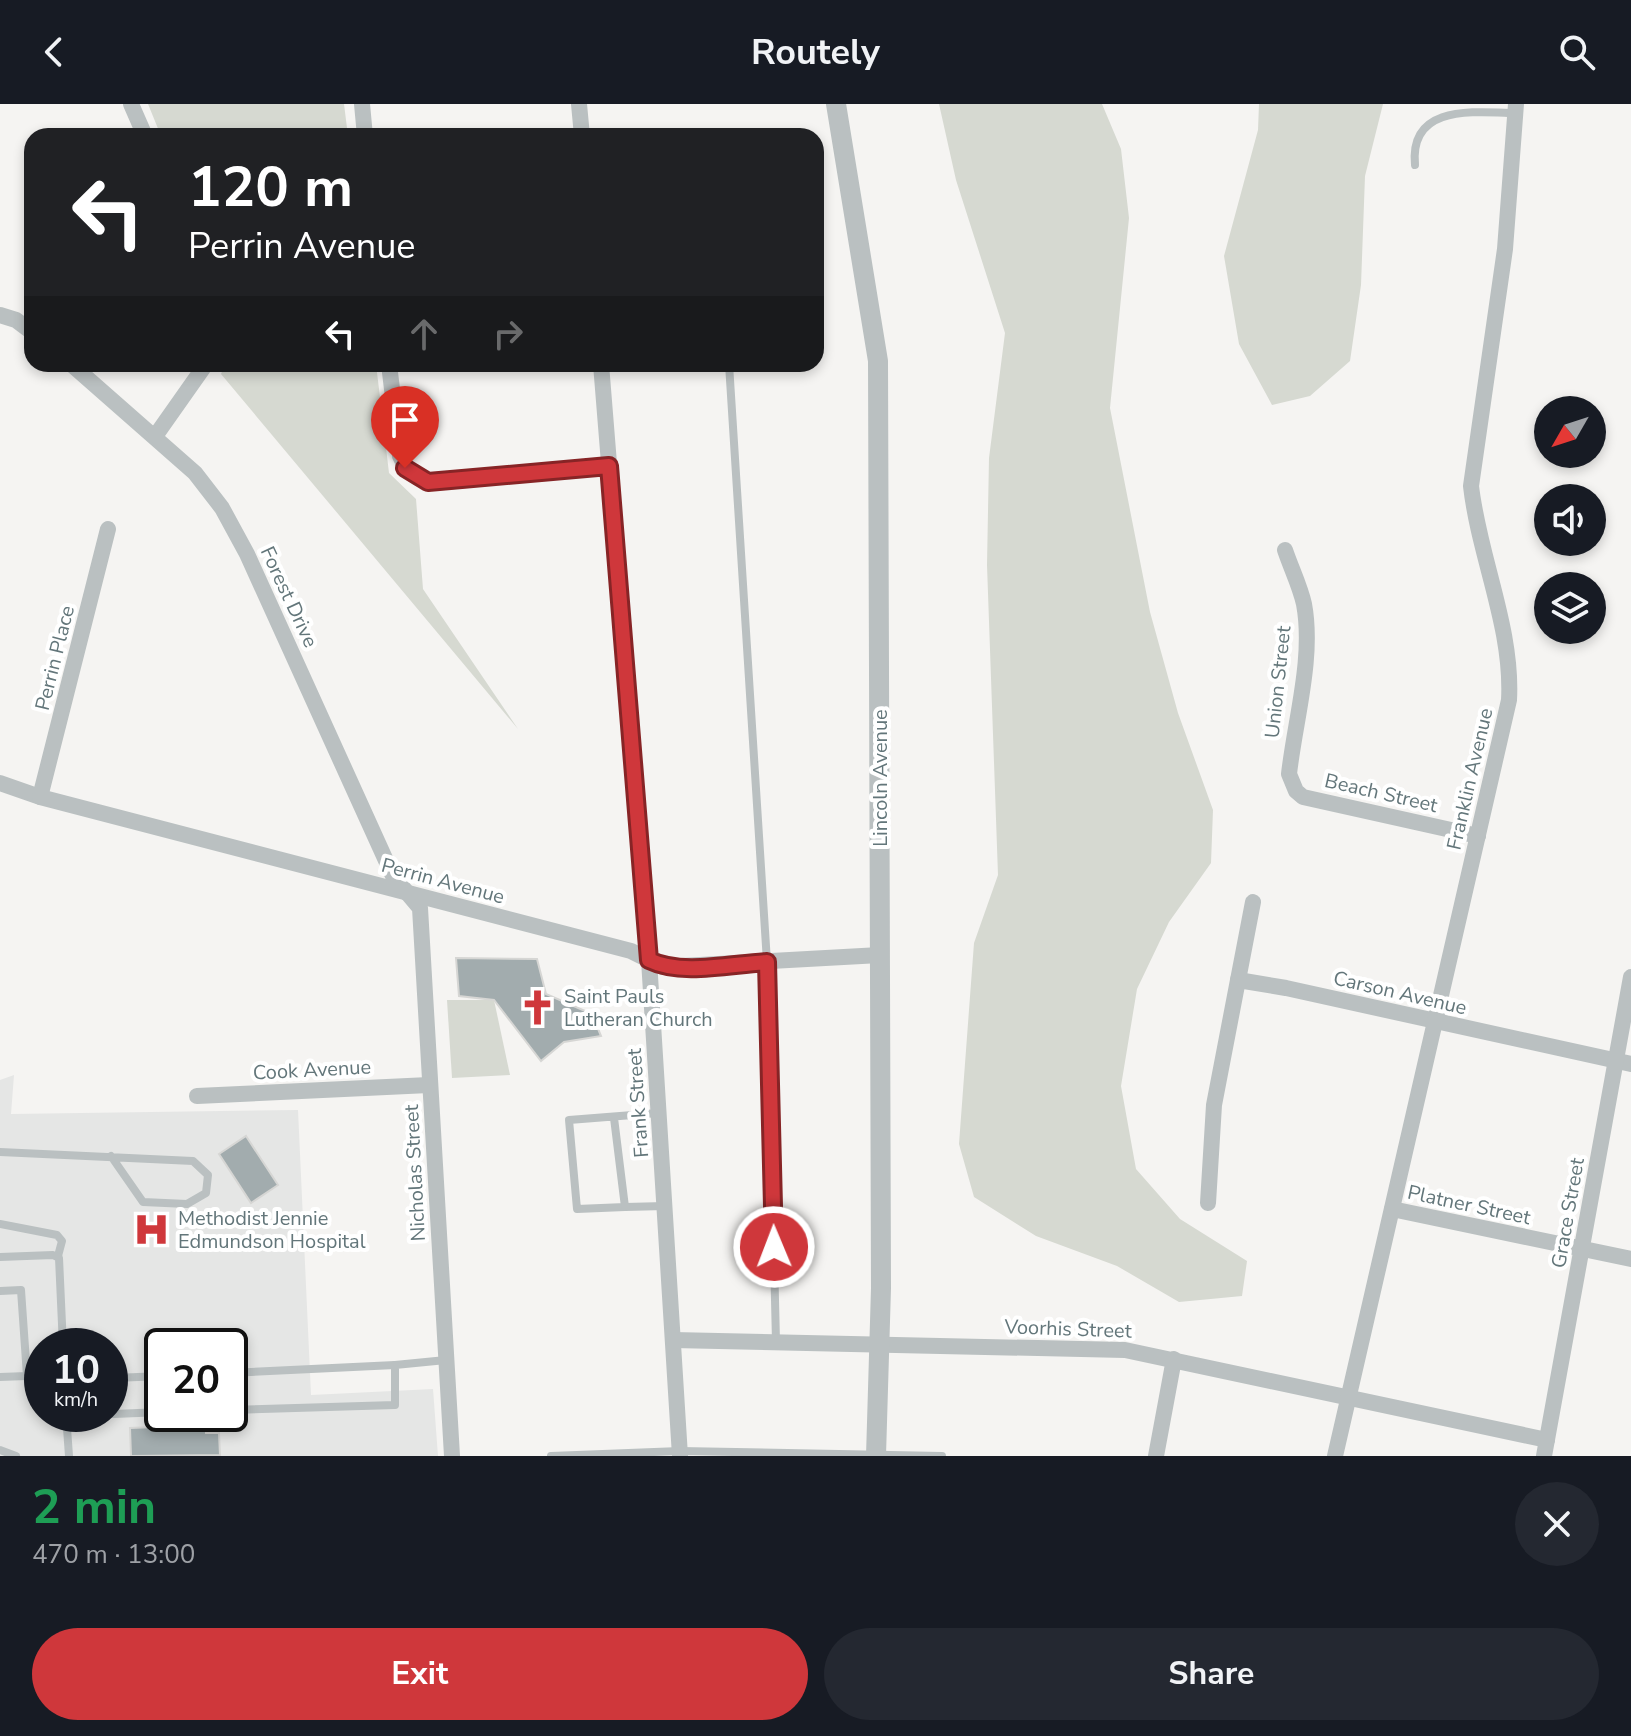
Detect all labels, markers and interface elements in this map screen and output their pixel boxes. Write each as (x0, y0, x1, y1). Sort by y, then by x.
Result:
text: Routely (751, 28, 880, 77)
icon: back (32, 30, 76, 74)
icon: search (1555, 30, 1599, 74)
text: 120 m (188, 149, 353, 226)
icon: left (56, 160, 160, 264)
text: Perrin Avenue (188, 222, 415, 271)
icon: left (318, 312, 362, 356)
icon: ahead (402, 312, 446, 356)
icon: right (486, 312, 530, 356)
pin (371, 386, 439, 468)
north arrow (1534, 396, 1606, 468)
map controls (1534, 396, 1606, 644)
icon: arrive (383, 398, 427, 442)
button: sound (1534, 484, 1606, 556)
street label: Forest Drive (254, 542, 324, 652)
button: layers (1534, 572, 1606, 644)
street label: Perrin Place (29, 603, 81, 713)
street label: Union Street (1259, 624, 1297, 739)
street label: Franklin Avenue (1441, 705, 1499, 853)
street label: Lincoln Avenue (867, 709, 894, 847)
street label: Beach Street (1322, 767, 1441, 819)
street label: Perrin Avenue (378, 852, 508, 910)
street label: Carson Avenue (1331, 965, 1469, 1021)
place label: Saint Pauls Lutheran Church (564, 983, 713, 1033)
church icon: Saint Pauls Lutheran Church (519, 988, 557, 1026)
street label: Frank Street (621, 1046, 655, 1159)
street label: Cook Avenue (252, 1053, 372, 1087)
street label: Nicholas Street (398, 1103, 432, 1242)
street label: Grace Street (1545, 1155, 1591, 1270)
street label: Platner Street (1405, 1179, 1534, 1231)
place label: Methodist Jennie Edmundson Hospital (178, 1205, 366, 1255)
position arrow (732, 1205, 816, 1289)
hospital icon: Methodist Jennie Edmundson Hospital (133, 1211, 171, 1249)
street label: Voorhis Street (1003, 1313, 1133, 1345)
speed limit sign: 20 (144, 1328, 248, 1432)
text: 10 (52, 1343, 100, 1397)
text: km/h (54, 1386, 98, 1413)
text: 2 min (32, 1474, 156, 1540)
button: close (1515, 1482, 1599, 1566)
text: 470 m · 13:00 (32, 1537, 195, 1572)
button: Exit (32, 1628, 808, 1720)
button: Share (824, 1628, 1599, 1720)

